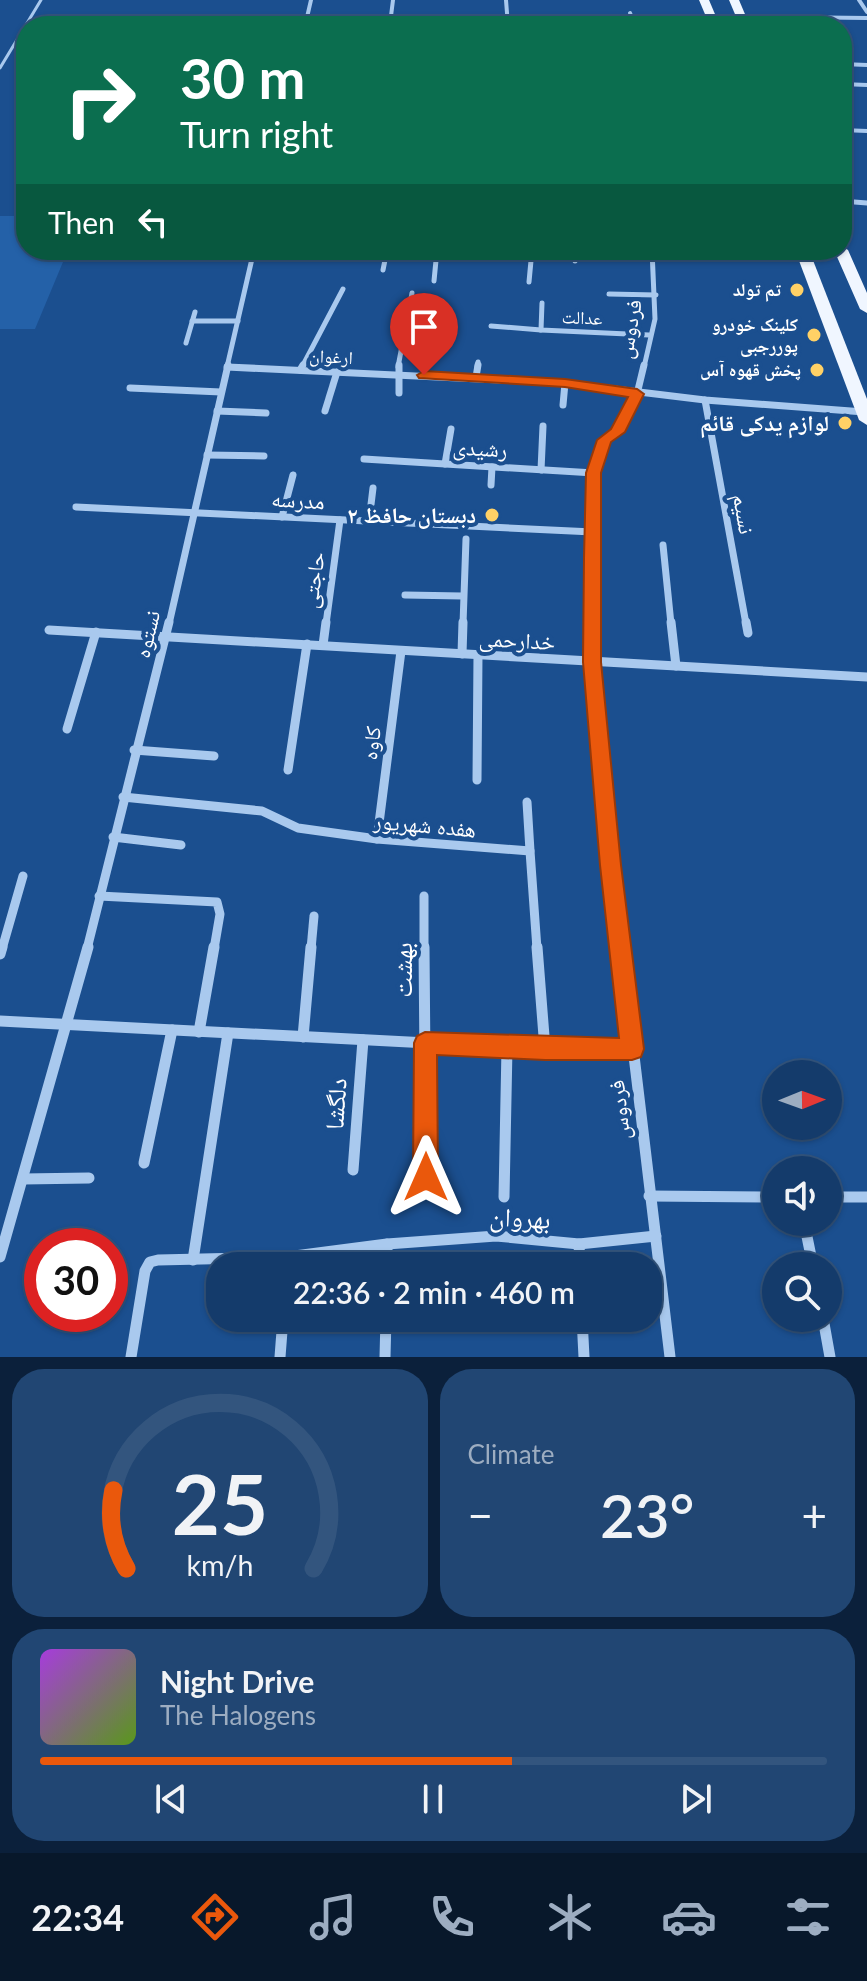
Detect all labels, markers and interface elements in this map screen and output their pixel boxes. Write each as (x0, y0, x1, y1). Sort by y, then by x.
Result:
text: 30 m (180, 44, 305, 111)
icon: right (48, 48, 152, 152)
text: Turn right (180, 112, 333, 156)
icon: left (131, 200, 175, 244)
text: Then (48, 204, 115, 240)
place label: تم تولد (733, 278, 781, 302)
marker: تم تولد (788, 281, 806, 299)
pin (390, 293, 458, 375)
street label: فردوس (610, 297, 648, 361)
icon: arrive (402, 305, 446, 349)
street label: عدالت (561, 305, 603, 329)
place label: کلینک خودرو پوررجبی (712, 313, 798, 357)
marker: کلینک خودرو پوررجبی (805, 326, 823, 344)
street label: ارغوان (309, 344, 353, 369)
place label: پخش قهوه آس (700, 358, 801, 381)
marker: پخش قهوه آس (808, 361, 826, 379)
place label: لوازم یدکی قائم (700, 409, 829, 439)
marker: لوازم یدکی قائم (836, 414, 854, 432)
street label: رشیدی (452, 433, 508, 463)
street label: مدرسه (271, 485, 325, 514)
street label: نسیم (726, 492, 761, 536)
place label: دبستان حافظ ۲ (348, 501, 476, 529)
marker: دبستان حافظ ۲ (483, 506, 501, 524)
street label: حاجتی (295, 550, 331, 610)
street label: نستوه (128, 607, 165, 660)
street label: خدارحمی (478, 624, 556, 656)
street label: کاوه (355, 724, 386, 761)
street label: هفده شهریور (372, 806, 477, 842)
street label: بهشت (386, 942, 418, 998)
north arrow (762, 1060, 842, 1140)
map controls (762, 1060, 842, 1332)
street label: دلگشا (317, 1077, 353, 1131)
street label: فردوس (602, 1079, 636, 1141)
position arrow (384, 1135, 468, 1219)
button: sound (762, 1156, 842, 1236)
street label: بهروان (489, 1199, 551, 1236)
speed limit sign: 30 (24, 1228, 128, 1332)
button: search (762, 1252, 842, 1332)
text: 22:36 · 2 min · 460 m (293, 1274, 575, 1310)
text: Climate (468, 1438, 554, 1470)
text: 25 (172, 1453, 268, 1553)
text: 23° (600, 1479, 695, 1551)
text: − (468, 1489, 493, 1541)
text: + (801, 1489, 827, 1541)
text: km/h (186, 1548, 253, 1582)
text: Night Drive (160, 1663, 314, 1699)
text: The Halogens (160, 1699, 316, 1731)
icon: previous (149, 1777, 193, 1821)
icon: pause (411, 1777, 455, 1821)
icon: next (674, 1777, 718, 1821)
icon: directions (187, 1889, 243, 1945)
icon: music (305, 1889, 361, 1945)
icon: phone (424, 1889, 480, 1945)
icon: climate (542, 1889, 598, 1945)
icon: car (661, 1889, 717, 1945)
icon: filters (780, 1889, 836, 1945)
text: 22:34 (31, 1895, 124, 1939)

